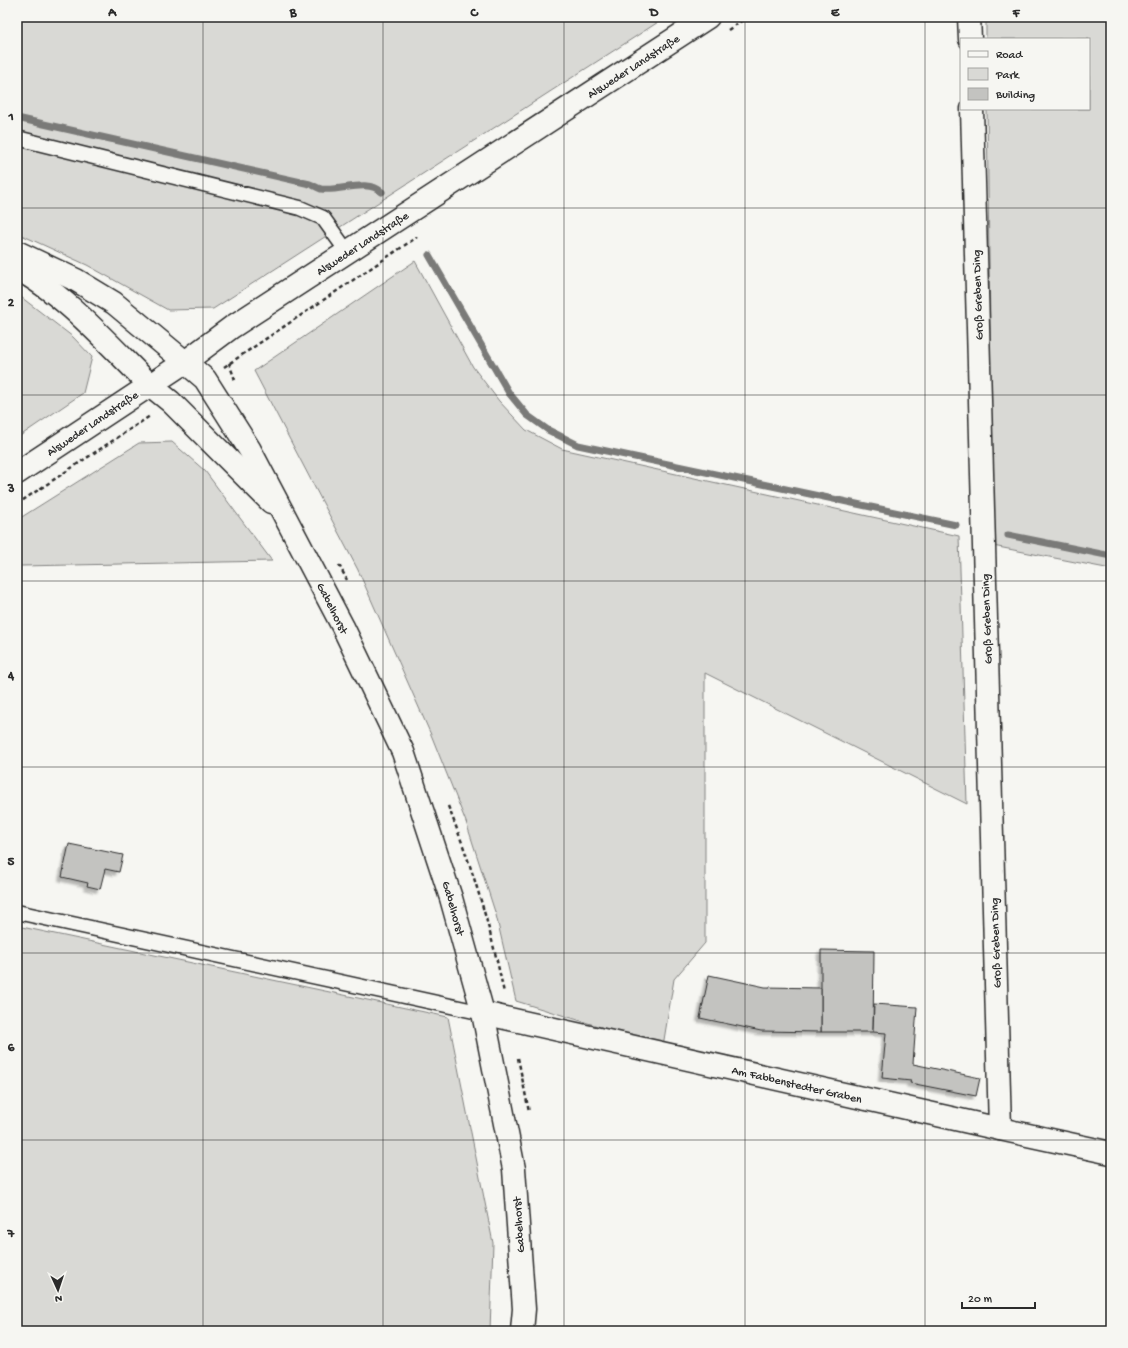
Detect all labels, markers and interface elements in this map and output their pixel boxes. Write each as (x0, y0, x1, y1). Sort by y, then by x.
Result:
text: A (107, 6, 117, 21)
text: B (289, 6, 298, 21)
text: C (469, 6, 479, 21)
text: D (649, 6, 659, 21)
text: E (831, 6, 840, 21)
text: F (1012, 6, 1021, 21)
street label: Alsweder Landstraße (585, 32, 684, 103)
legend (960, 38, 1090, 110)
text: Road (996, 49, 1023, 63)
text: Park (995, 69, 1021, 83)
text: Building (995, 89, 1035, 103)
text: 1 (7, 110, 14, 125)
street label: Alsweder Landstraße (314, 209, 413, 280)
street label: Groß Greben Ding (970, 249, 988, 340)
text: 2 (8, 296, 15, 311)
street label: Alsweder Landstraße (45, 388, 142, 461)
text: 3 (7, 482, 15, 497)
street label: Groß Greben Ding (979, 573, 997, 664)
street label: Gabelhorst (312, 581, 351, 638)
text: 4 (7, 669, 15, 684)
text: 5 (8, 855, 15, 870)
street label: Gabelhorst (438, 880, 467, 938)
street label: Groß Greben Ding (988, 897, 1006, 988)
text: 6 (8, 1041, 15, 1056)
street label: Am Fabbenstedter Graben (730, 1064, 863, 1108)
street label: Gabelhorst (511, 1196, 529, 1253)
text: 7 (7, 1227, 16, 1242)
north arrow (38, 1270, 78, 1310)
scale bar (962, 1284, 1035, 1310)
text: N (55, 1292, 62, 1304)
text: 20 m (968, 1293, 993, 1307)

